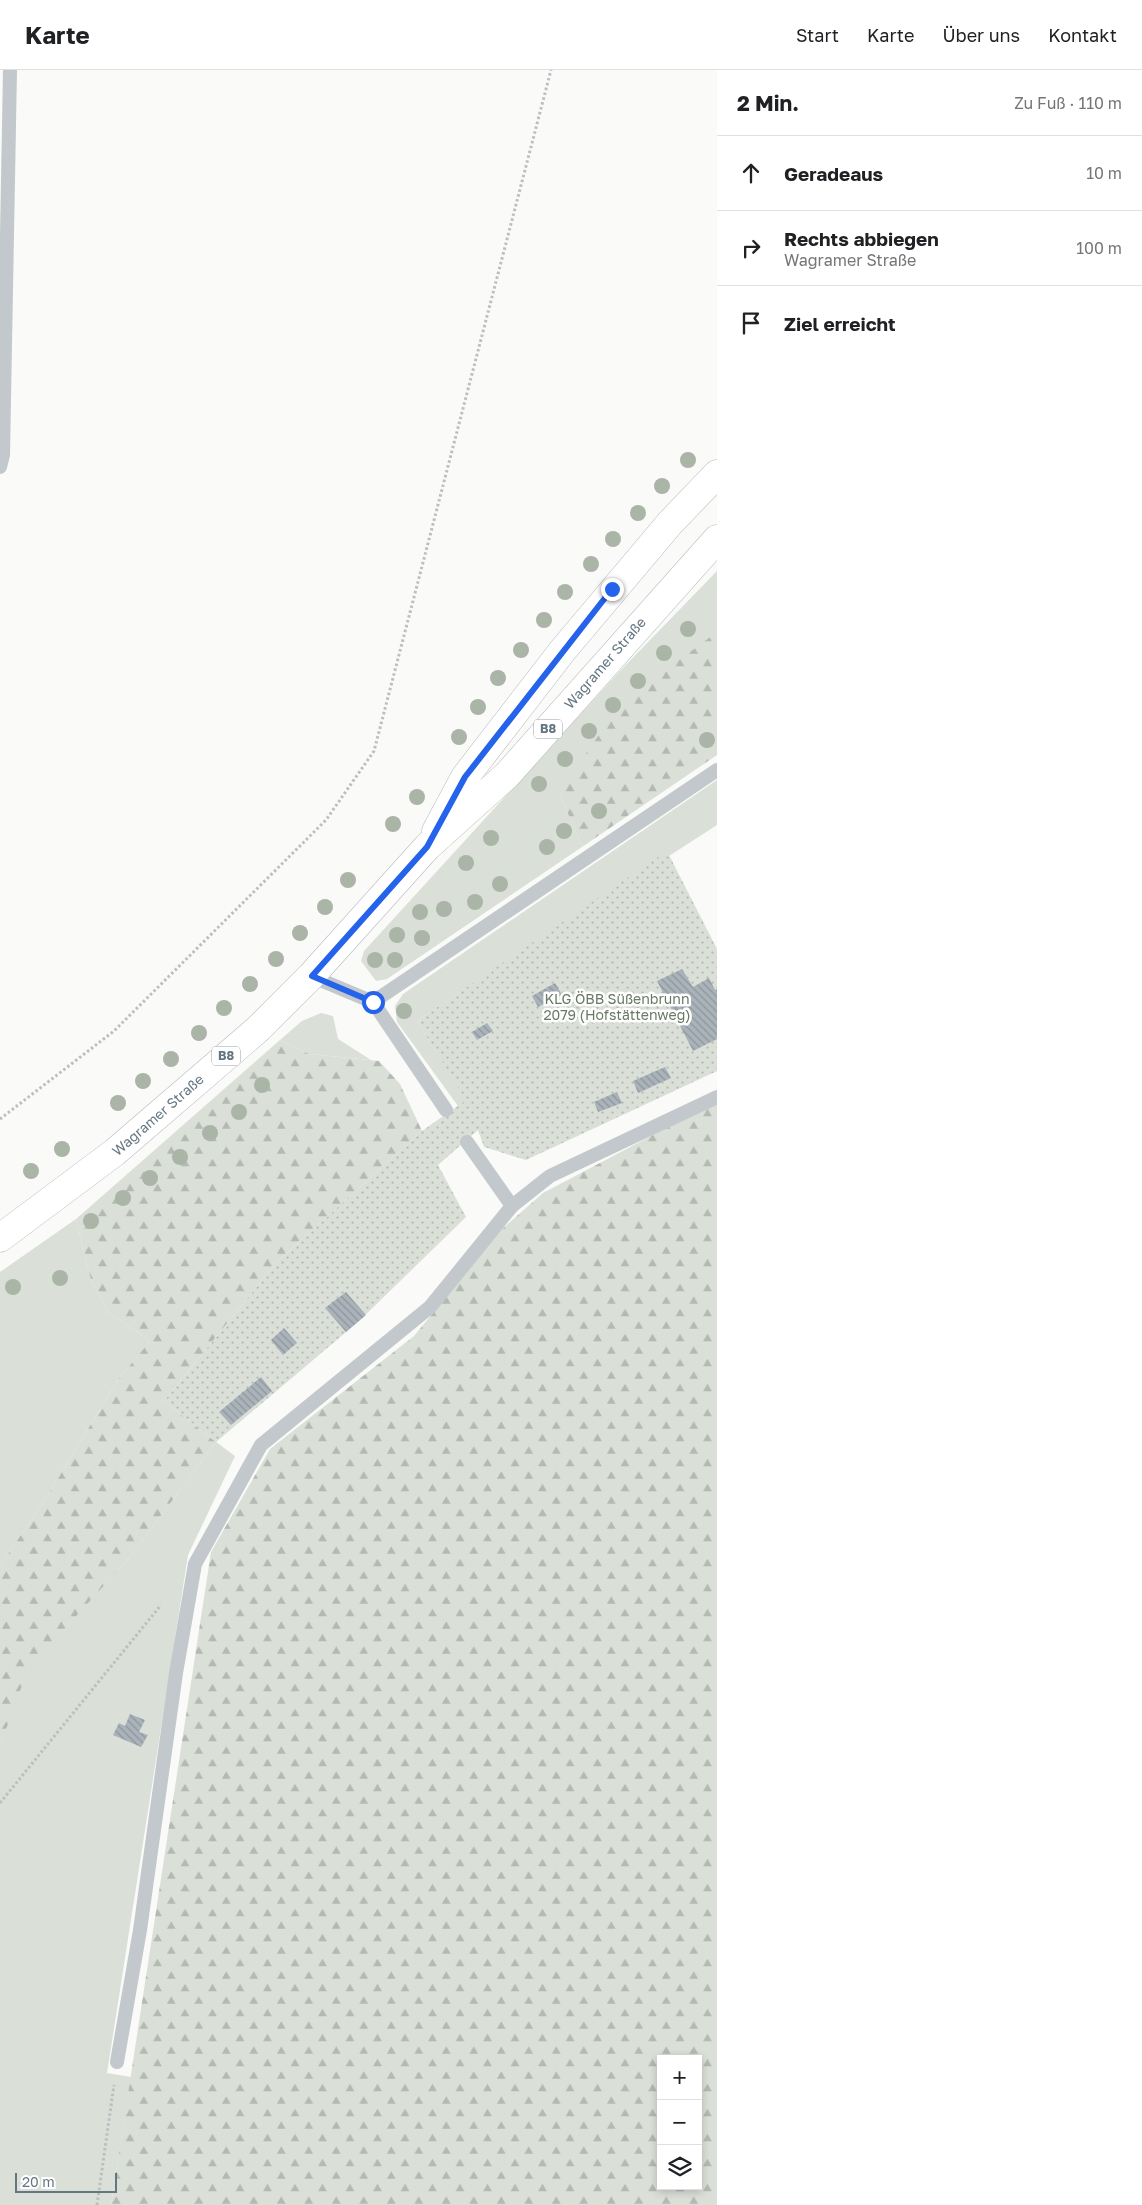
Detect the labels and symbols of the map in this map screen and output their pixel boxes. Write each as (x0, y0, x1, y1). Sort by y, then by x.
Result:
route end (601, 578, 624, 601)
street label: Wagramer Straße (560, 613, 649, 712)
road number: B8 (534, 720, 562, 739)
park label: KLG ÖBB Süßenbrunn 2079 (Hofstättenweg) (543, 990, 691, 1023)
route start (362, 991, 385, 1014)
road number: B8 (212, 1046, 240, 1066)
street label: Wagramer Straße (108, 1070, 207, 1159)
scale bar (15, 2170, 118, 2193)

